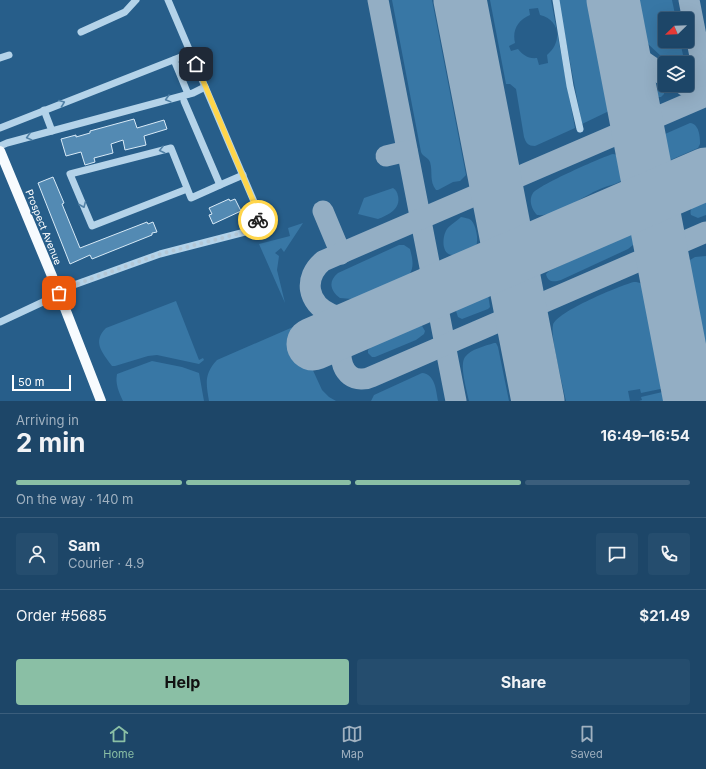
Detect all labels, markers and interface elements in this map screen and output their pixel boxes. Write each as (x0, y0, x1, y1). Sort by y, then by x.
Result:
north arrow (658, 12, 694, 48)
map controls (658, 12, 694, 92)
pin (179, 47, 213, 81)
icon: home (185, 53, 207, 75)
button: layers (658, 56, 694, 92)
one-way arrow (165, 94, 172, 103)
one-way arrow (59, 100, 66, 108)
one-way arrow (26, 132, 33, 140)
one-way arrow (159, 145, 166, 154)
street label: Prospect Avenue (23, 188, 65, 267)
courier (238, 200, 278, 240)
one-way arrow (78, 201, 86, 209)
icon: bike (247, 209, 269, 231)
pin (42, 276, 76, 310)
icon: bag (48, 282, 70, 304)
scale bar (12, 373, 71, 392)
text: 50 m (18, 375, 44, 389)
text: Arriving in (16, 412, 79, 428)
text: 16:49–16:54 (600, 426, 690, 445)
text: 2 min (16, 427, 86, 458)
text: On the way · 140 m (16, 491, 134, 507)
button: person (16, 533, 58, 575)
button: chat (596, 533, 638, 575)
button: phone (648, 533, 690, 575)
text: Sam (68, 536, 100, 555)
text: Courier · 4.9 (68, 555, 144, 571)
text: Order #5685 (16, 606, 107, 625)
text: $21.49 (639, 606, 690, 625)
button: Help (16, 659, 349, 705)
button: Share (357, 659, 690, 705)
tab: Home (103, 723, 134, 761)
tab: Map (341, 723, 364, 761)
tab: Saved (570, 723, 603, 761)

